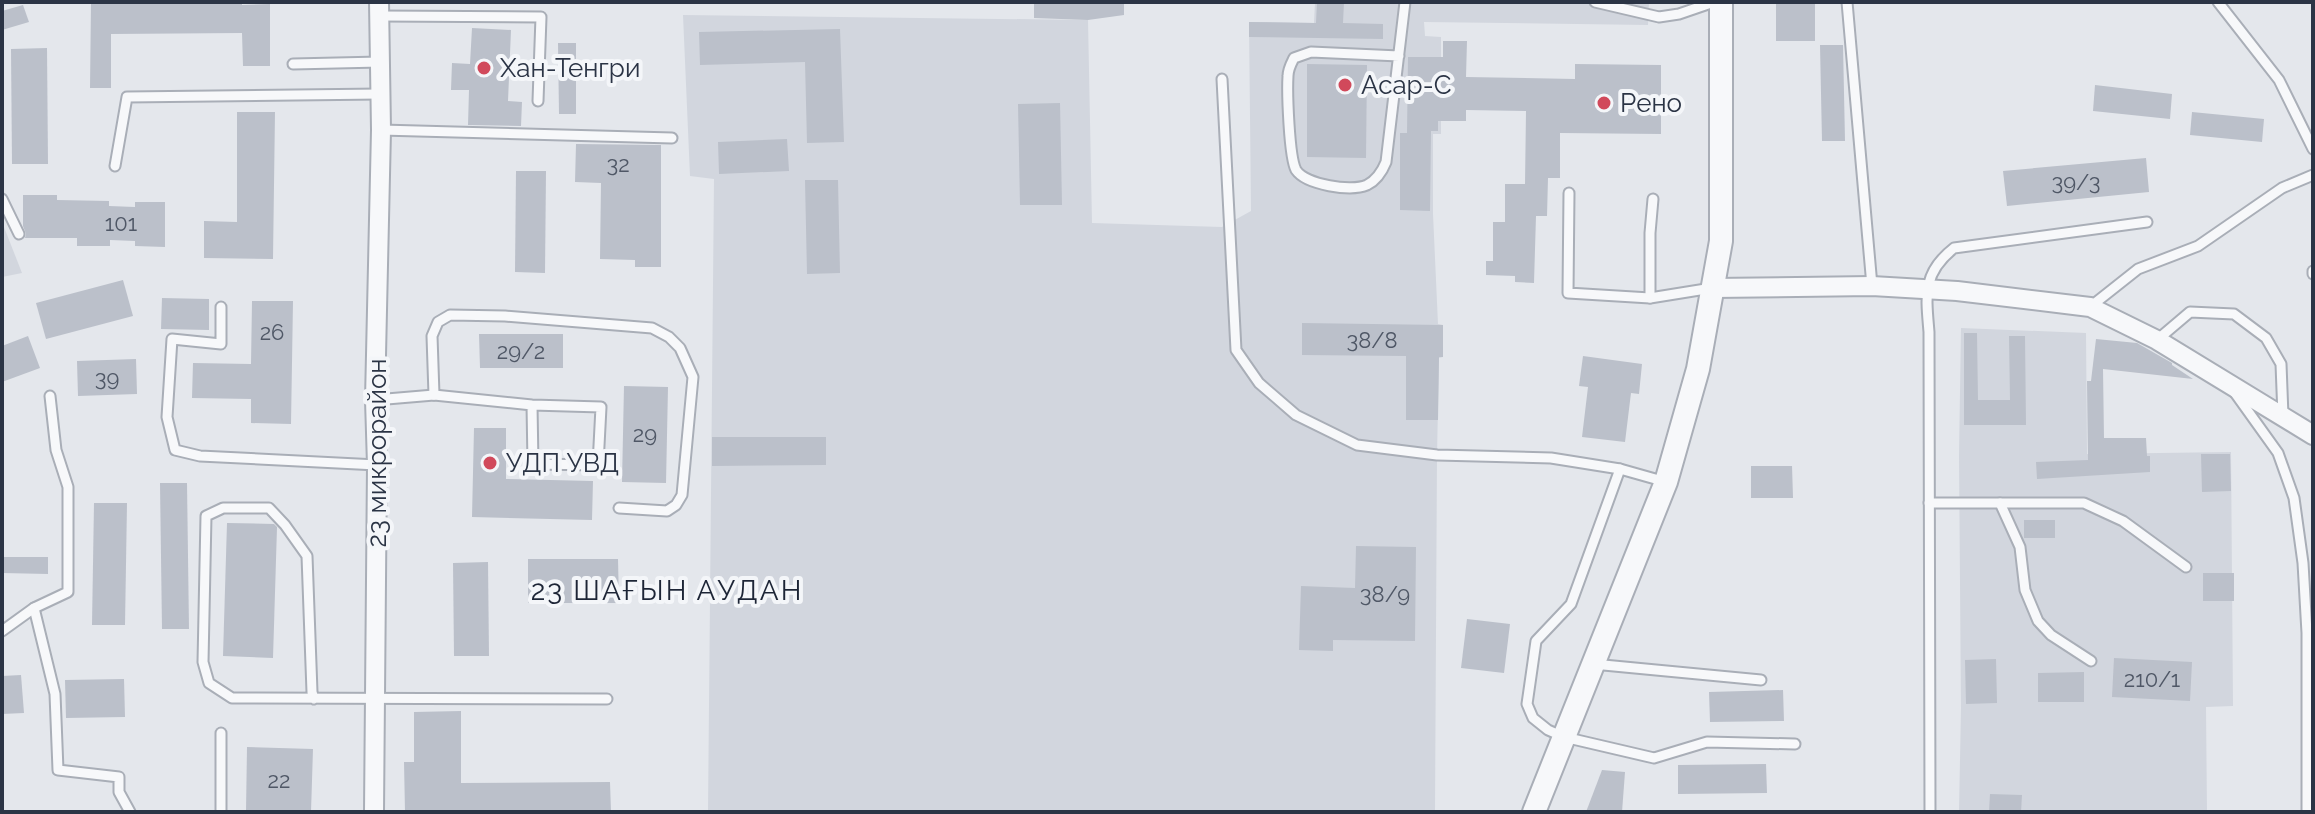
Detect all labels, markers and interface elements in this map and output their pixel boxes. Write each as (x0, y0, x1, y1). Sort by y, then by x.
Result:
place label: Хан-Тенгри (500, 53, 640, 83)
marker: Хан-Тенгри (475, 59, 493, 77)
place label: Асар-С (1361, 70, 1452, 100)
marker: Асар-С (1336, 76, 1354, 94)
place label: Рено (1620, 88, 1682, 118)
marker: Рено (1595, 94, 1613, 112)
house number: 32 (606, 151, 630, 177)
house number: 39/3 (2051, 169, 2101, 195)
house number: 101 (105, 210, 137, 236)
house number: 26 (260, 319, 284, 345)
house number: 38/8 (1347, 327, 1397, 353)
house number: 29/2 (497, 338, 545, 364)
street label: 23 микрорайон (362, 358, 392, 548)
house number: 39 (95, 365, 119, 391)
house number: 29 (633, 421, 657, 447)
place label: УДП УВД (506, 448, 619, 478)
marker: УДП УВД (481, 454, 499, 472)
district label: 23 ШАҒЫН АУДАН (531, 574, 803, 607)
house number: 38/9 (1360, 581, 1410, 607)
house number: 210/1 (2124, 666, 2180, 692)
house number: 22 (268, 767, 290, 793)

